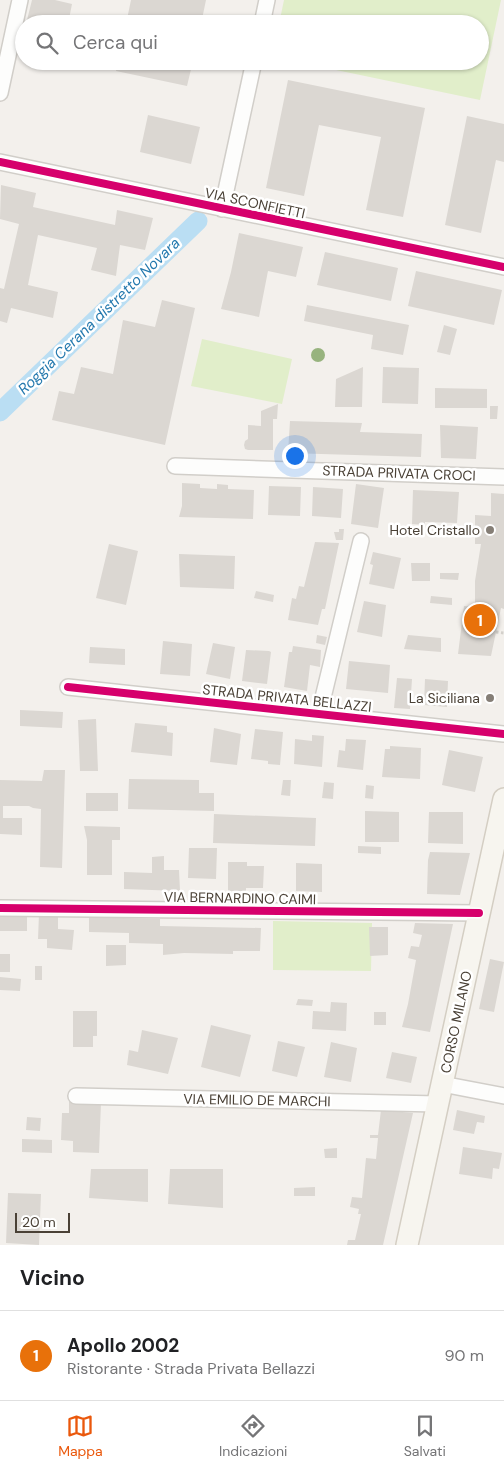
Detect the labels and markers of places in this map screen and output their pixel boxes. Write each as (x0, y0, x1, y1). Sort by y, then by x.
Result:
place label: Hotel Cristallo (389, 521, 480, 539)
marker: Hotel Cristallo (484, 524, 496, 536)
pin: 1 (464, 601, 496, 639)
place label: La Siciliana (409, 689, 480, 707)
marker: La Siciliana (484, 692, 496, 704)

